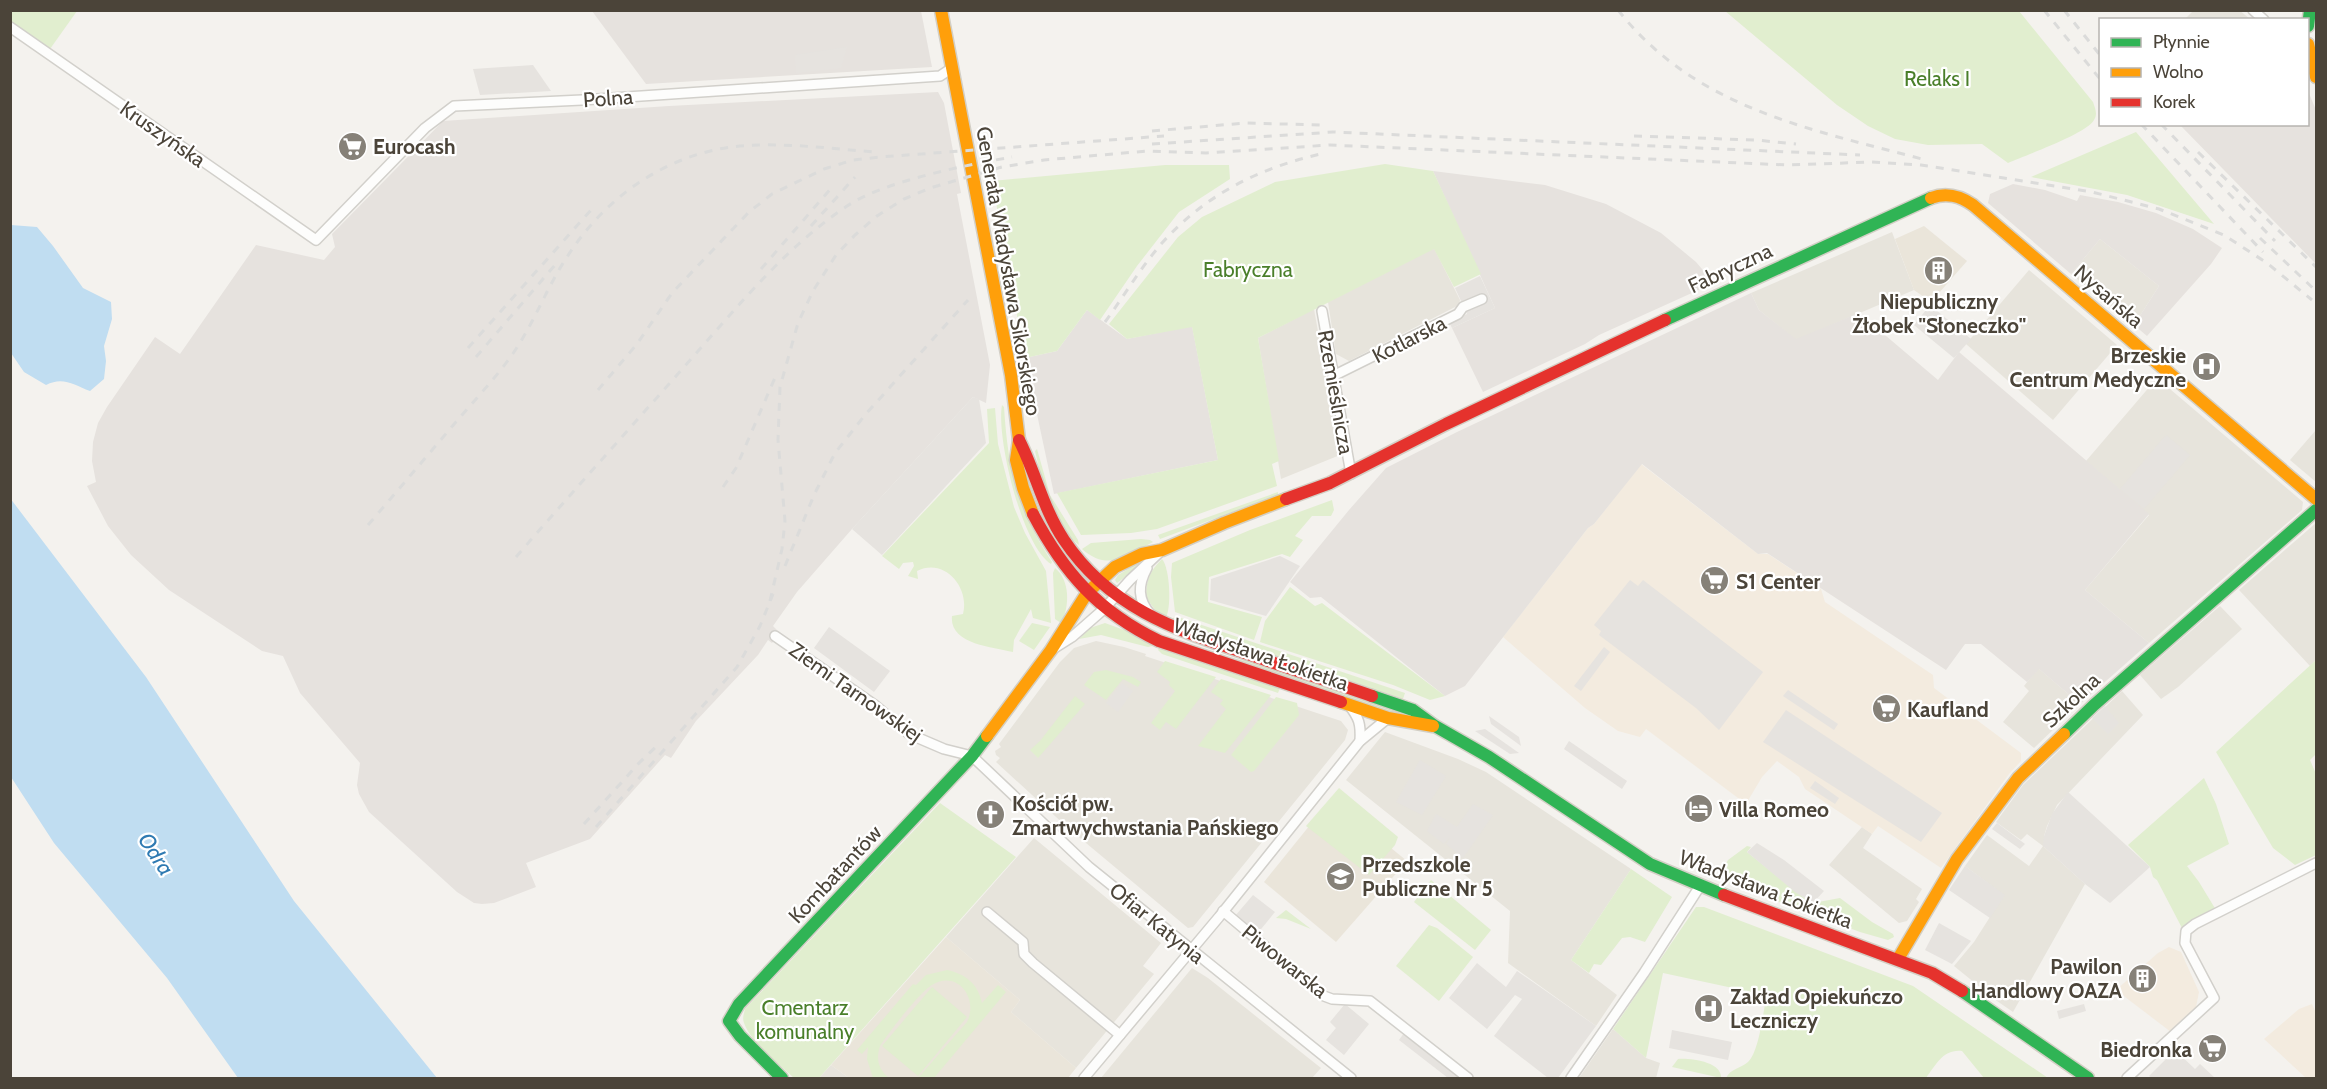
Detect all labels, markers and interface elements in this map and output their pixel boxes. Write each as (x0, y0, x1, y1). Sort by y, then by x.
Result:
legend (2099, 18, 2309, 126)
text: Płynnie (2153, 31, 2210, 53)
text: Wolno (2153, 61, 2204, 83)
park label: Relaks I (1904, 66, 1970, 91)
street label: Polna (582, 84, 634, 112)
text: Korek (2153, 91, 2196, 113)
street label: Kruszyńska (115, 95, 211, 173)
street label: Generała Władysława Sikorskiego (971, 125, 1047, 417)
supermarket icon: Eurocash (336, 130, 368, 162)
place label: Eurocash (373, 134, 455, 159)
street label: Fabryczna (1684, 238, 1776, 298)
building icon: Niepubliczny Żłobek "Słoneczko" (1923, 254, 1955, 286)
park label: Fabryczna (1203, 257, 1293, 282)
street label: Nysańska (2069, 259, 2149, 333)
place label: Niepubliczny Żłobek "Słoneczko" (1852, 289, 2026, 338)
street label: Kotlarska (1368, 310, 1450, 368)
street label: Rzemieślnicza (1313, 328, 1359, 456)
place label: Brzeskie Centrum Medyczne (2009, 343, 2186, 392)
hospital icon: Brzeskie Centrum Medyczne (2191, 351, 2223, 383)
supermarket icon: S1 Center (1699, 565, 1731, 597)
place label: S1 Center (1736, 569, 1821, 594)
street label: Władysława Łokietka (1170, 612, 1352, 696)
street label: Ziemi Tarnowskiej (784, 637, 927, 748)
street label: Szkolna (2037, 667, 2105, 733)
supermarket icon: Kaufland (1870, 693, 1902, 725)
place label: Kaufland (1907, 697, 1989, 722)
place label: Kościół pw. Zmartwychwstania Pańskiego (1012, 791, 1278, 840)
hotel icon: Villa Romeo (1682, 793, 1714, 825)
place label: Villa Romeo (1719, 797, 1829, 822)
church icon: Kościół pw. Zmartwychwstania Pańskiego (975, 799, 1007, 831)
street label: Kombatantów (783, 820, 887, 928)
water label: Odra (132, 828, 180, 880)
street label: Władysława Łokietka (1676, 844, 1856, 934)
place label: Przedszkole Publiczne Nr 5 (1362, 852, 1493, 901)
school or university icon: Przedszkole Publiczne Nr 5 (1325, 860, 1357, 892)
street label: Ofiar Katynia (1105, 877, 1209, 969)
street label: Piwowarska (1237, 919, 1333, 1003)
place label: Pawilon Handlowy OAZA (1971, 954, 2123, 1003)
building icon: Pawilon Handlowy OAZA (2127, 962, 2159, 994)
place label: Zakład Opiekuńczo Leczniczy (1730, 984, 1903, 1033)
hospital icon: Zakład Opiekuńczo Leczniczy (1693, 992, 1725, 1024)
park label: Cmentarz komunalny (756, 995, 855, 1044)
supermarket icon: Biedronka (2197, 1033, 2229, 1065)
place label: Biedronka (2100, 1037, 2193, 1062)

